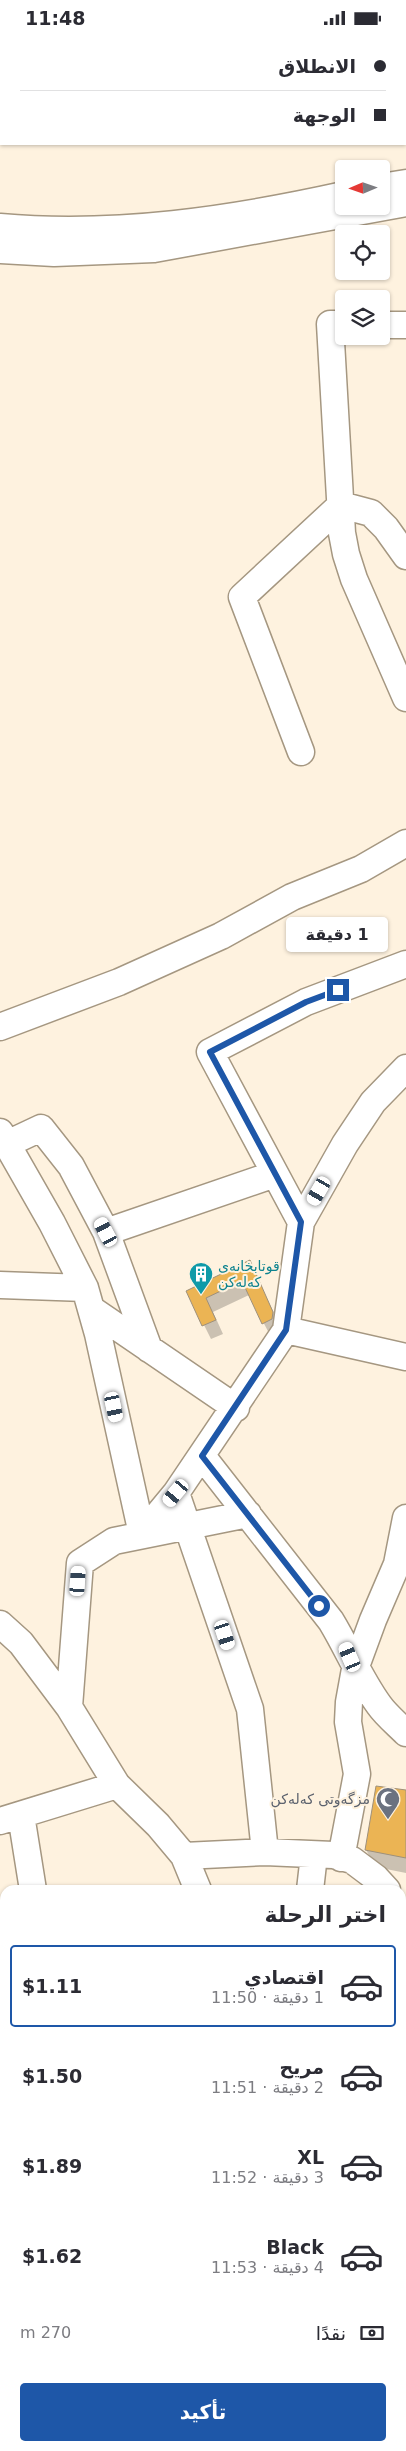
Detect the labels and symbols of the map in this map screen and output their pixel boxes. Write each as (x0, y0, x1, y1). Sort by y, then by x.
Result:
north arrow (335, 160, 390, 215)
callout: 1 دقيقة (287, 917, 389, 953)
route end (327, 979, 349, 1001)
car (305, 1174, 332, 1208)
car (92, 1215, 119, 1249)
place label: قوتابخانەی کەلەکن (218, 1258, 280, 1291)
building icon: قوتابخانەی کەلەکن (188, 1261, 214, 1295)
car (103, 1391, 124, 1423)
car (160, 1477, 191, 1509)
car (69, 1566, 86, 1596)
route start (308, 1595, 330, 1617)
car (213, 1618, 236, 1652)
car (337, 1640, 362, 1674)
mosque icon: مزگەوتی کەلەکن (375, 1786, 401, 1820)
place label: مزگەوتی کەلەکن (271, 1791, 370, 1808)

